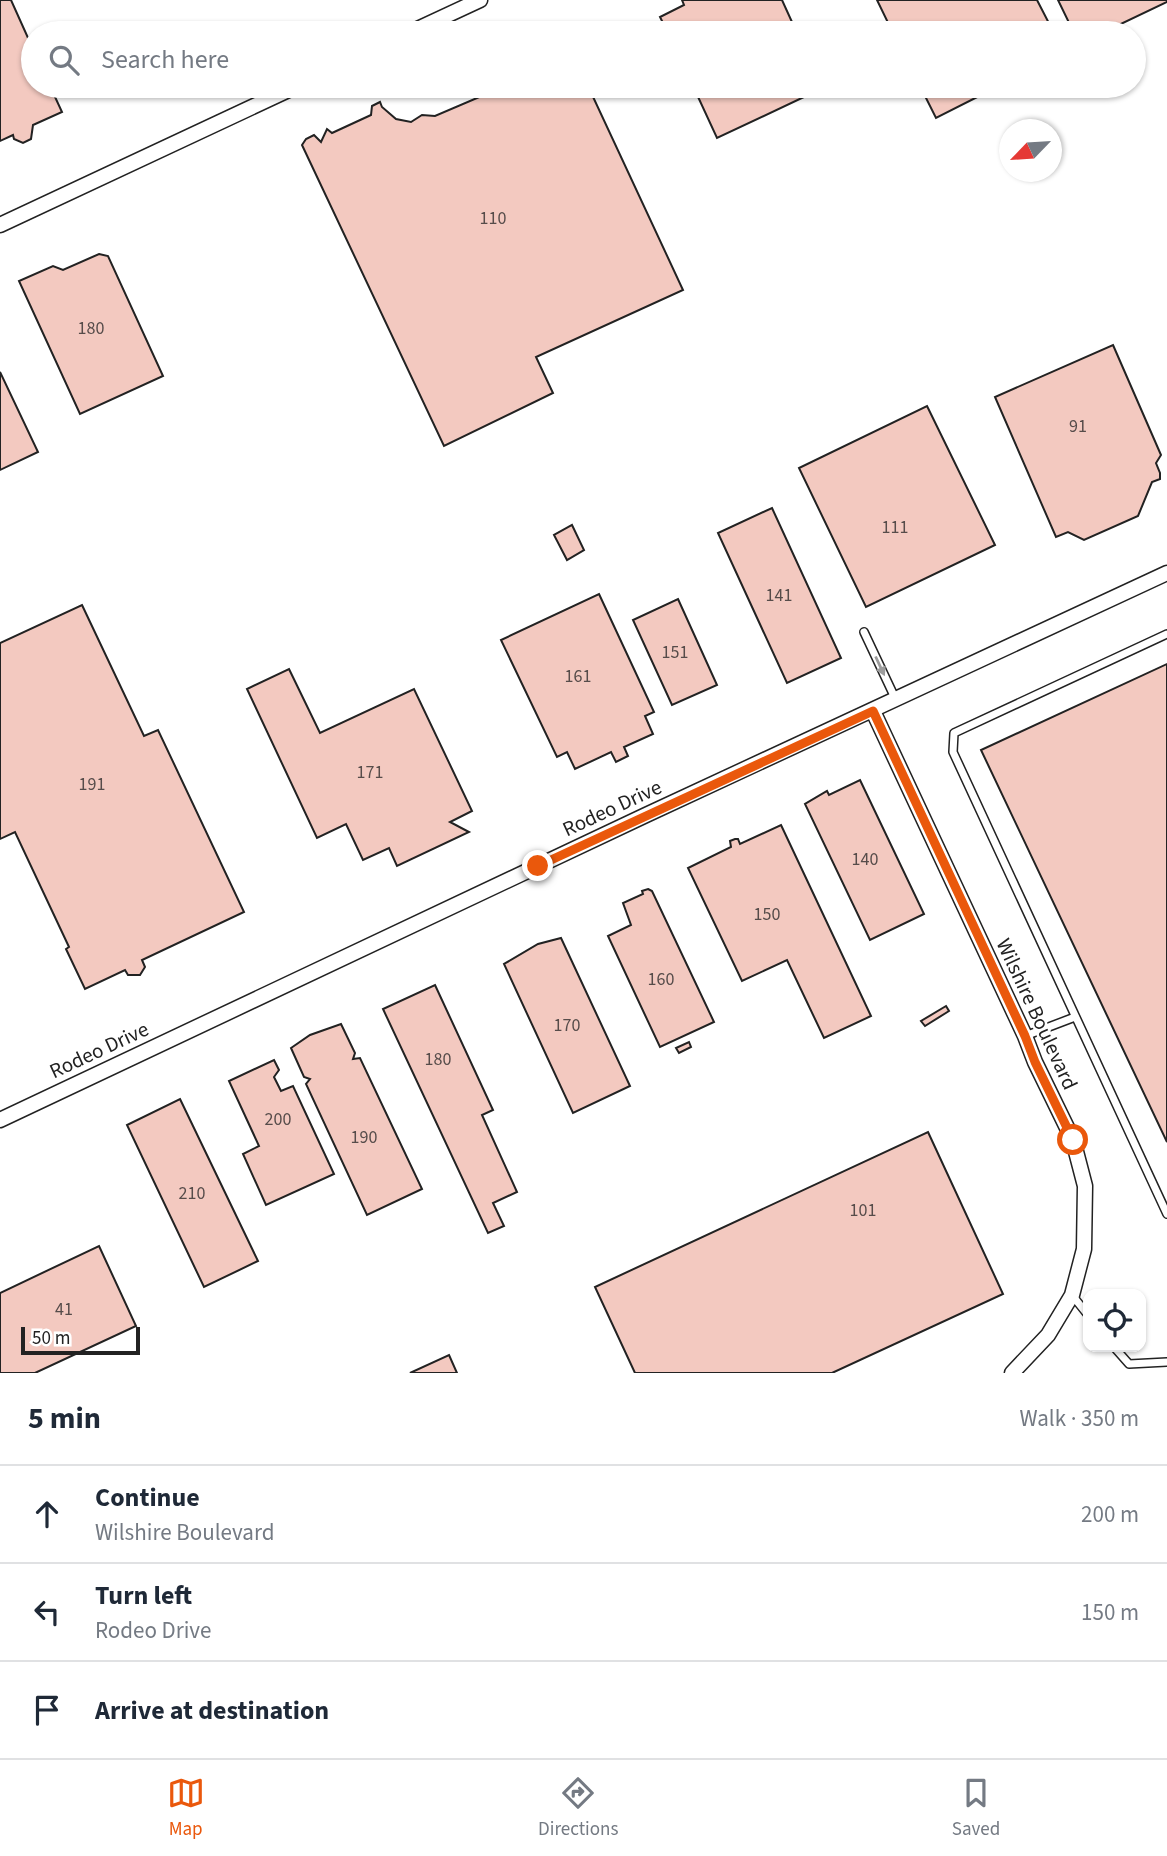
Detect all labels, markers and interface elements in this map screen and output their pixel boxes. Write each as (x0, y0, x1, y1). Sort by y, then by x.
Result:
search box (21, 21, 1146, 98)
icon: search (45, 41, 83, 79)
text: Search here (101, 41, 229, 78)
north arrow (999, 119, 1062, 182)
house number: 110 (480, 206, 506, 231)
house number: 180 (78, 316, 104, 341)
house number: 91 (1069, 414, 1087, 439)
house number: 111 (882, 515, 908, 540)
house number: 141 (766, 583, 792, 608)
house number: 151 (662, 640, 688, 665)
one-way arrow (874, 656, 886, 676)
house number: 161 (565, 664, 591, 689)
house number: 171 (357, 760, 383, 785)
house number: 191 (79, 772, 105, 797)
street label: Rodeo Drive (557, 772, 667, 844)
house number: 140 (852, 847, 878, 872)
route end (522, 850, 553, 881)
house number: 150 (754, 902, 780, 927)
street label: Wilshire Boulevard (989, 933, 1085, 1095)
house number: 160 (648, 967, 674, 992)
house number: 170 (554, 1013, 580, 1038)
street label: Rodeo Drive (44, 1014, 154, 1086)
house number: 180 (425, 1047, 451, 1072)
house number: 200 (265, 1107, 291, 1132)
route start (1057, 1124, 1088, 1155)
house number: 190 (351, 1125, 377, 1150)
house number: 210 (179, 1181, 205, 1206)
house number: 101 (850, 1198, 876, 1223)
map controls (1083, 1289, 1146, 1352)
button: locate (1083, 1289, 1146, 1352)
house number: 41 (55, 1297, 73, 1322)
scale bar (21, 1324, 140, 1356)
text: 50 m (32, 1325, 70, 1352)
text: 5 min (28, 1397, 101, 1440)
text: Walk · 350 m (1020, 1402, 1139, 1435)
text: Continue (95, 1479, 200, 1516)
icon: ahead (28, 1495, 66, 1533)
text: 200 m (1081, 1498, 1139, 1531)
text: Wilshire Boulevard (95, 1516, 274, 1549)
text: Turn left (95, 1577, 192, 1614)
icon: left (28, 1593, 66, 1631)
text: 150 m (1081, 1596, 1139, 1629)
text: Rodeo Drive (95, 1614, 211, 1647)
icon: arrive (28, 1691, 66, 1729)
text: Arrive at destination (95, 1692, 329, 1729)
tab: Map (167, 1774, 205, 1843)
tab: Directions (538, 1774, 618, 1843)
tab: Saved (952, 1774, 1000, 1843)

